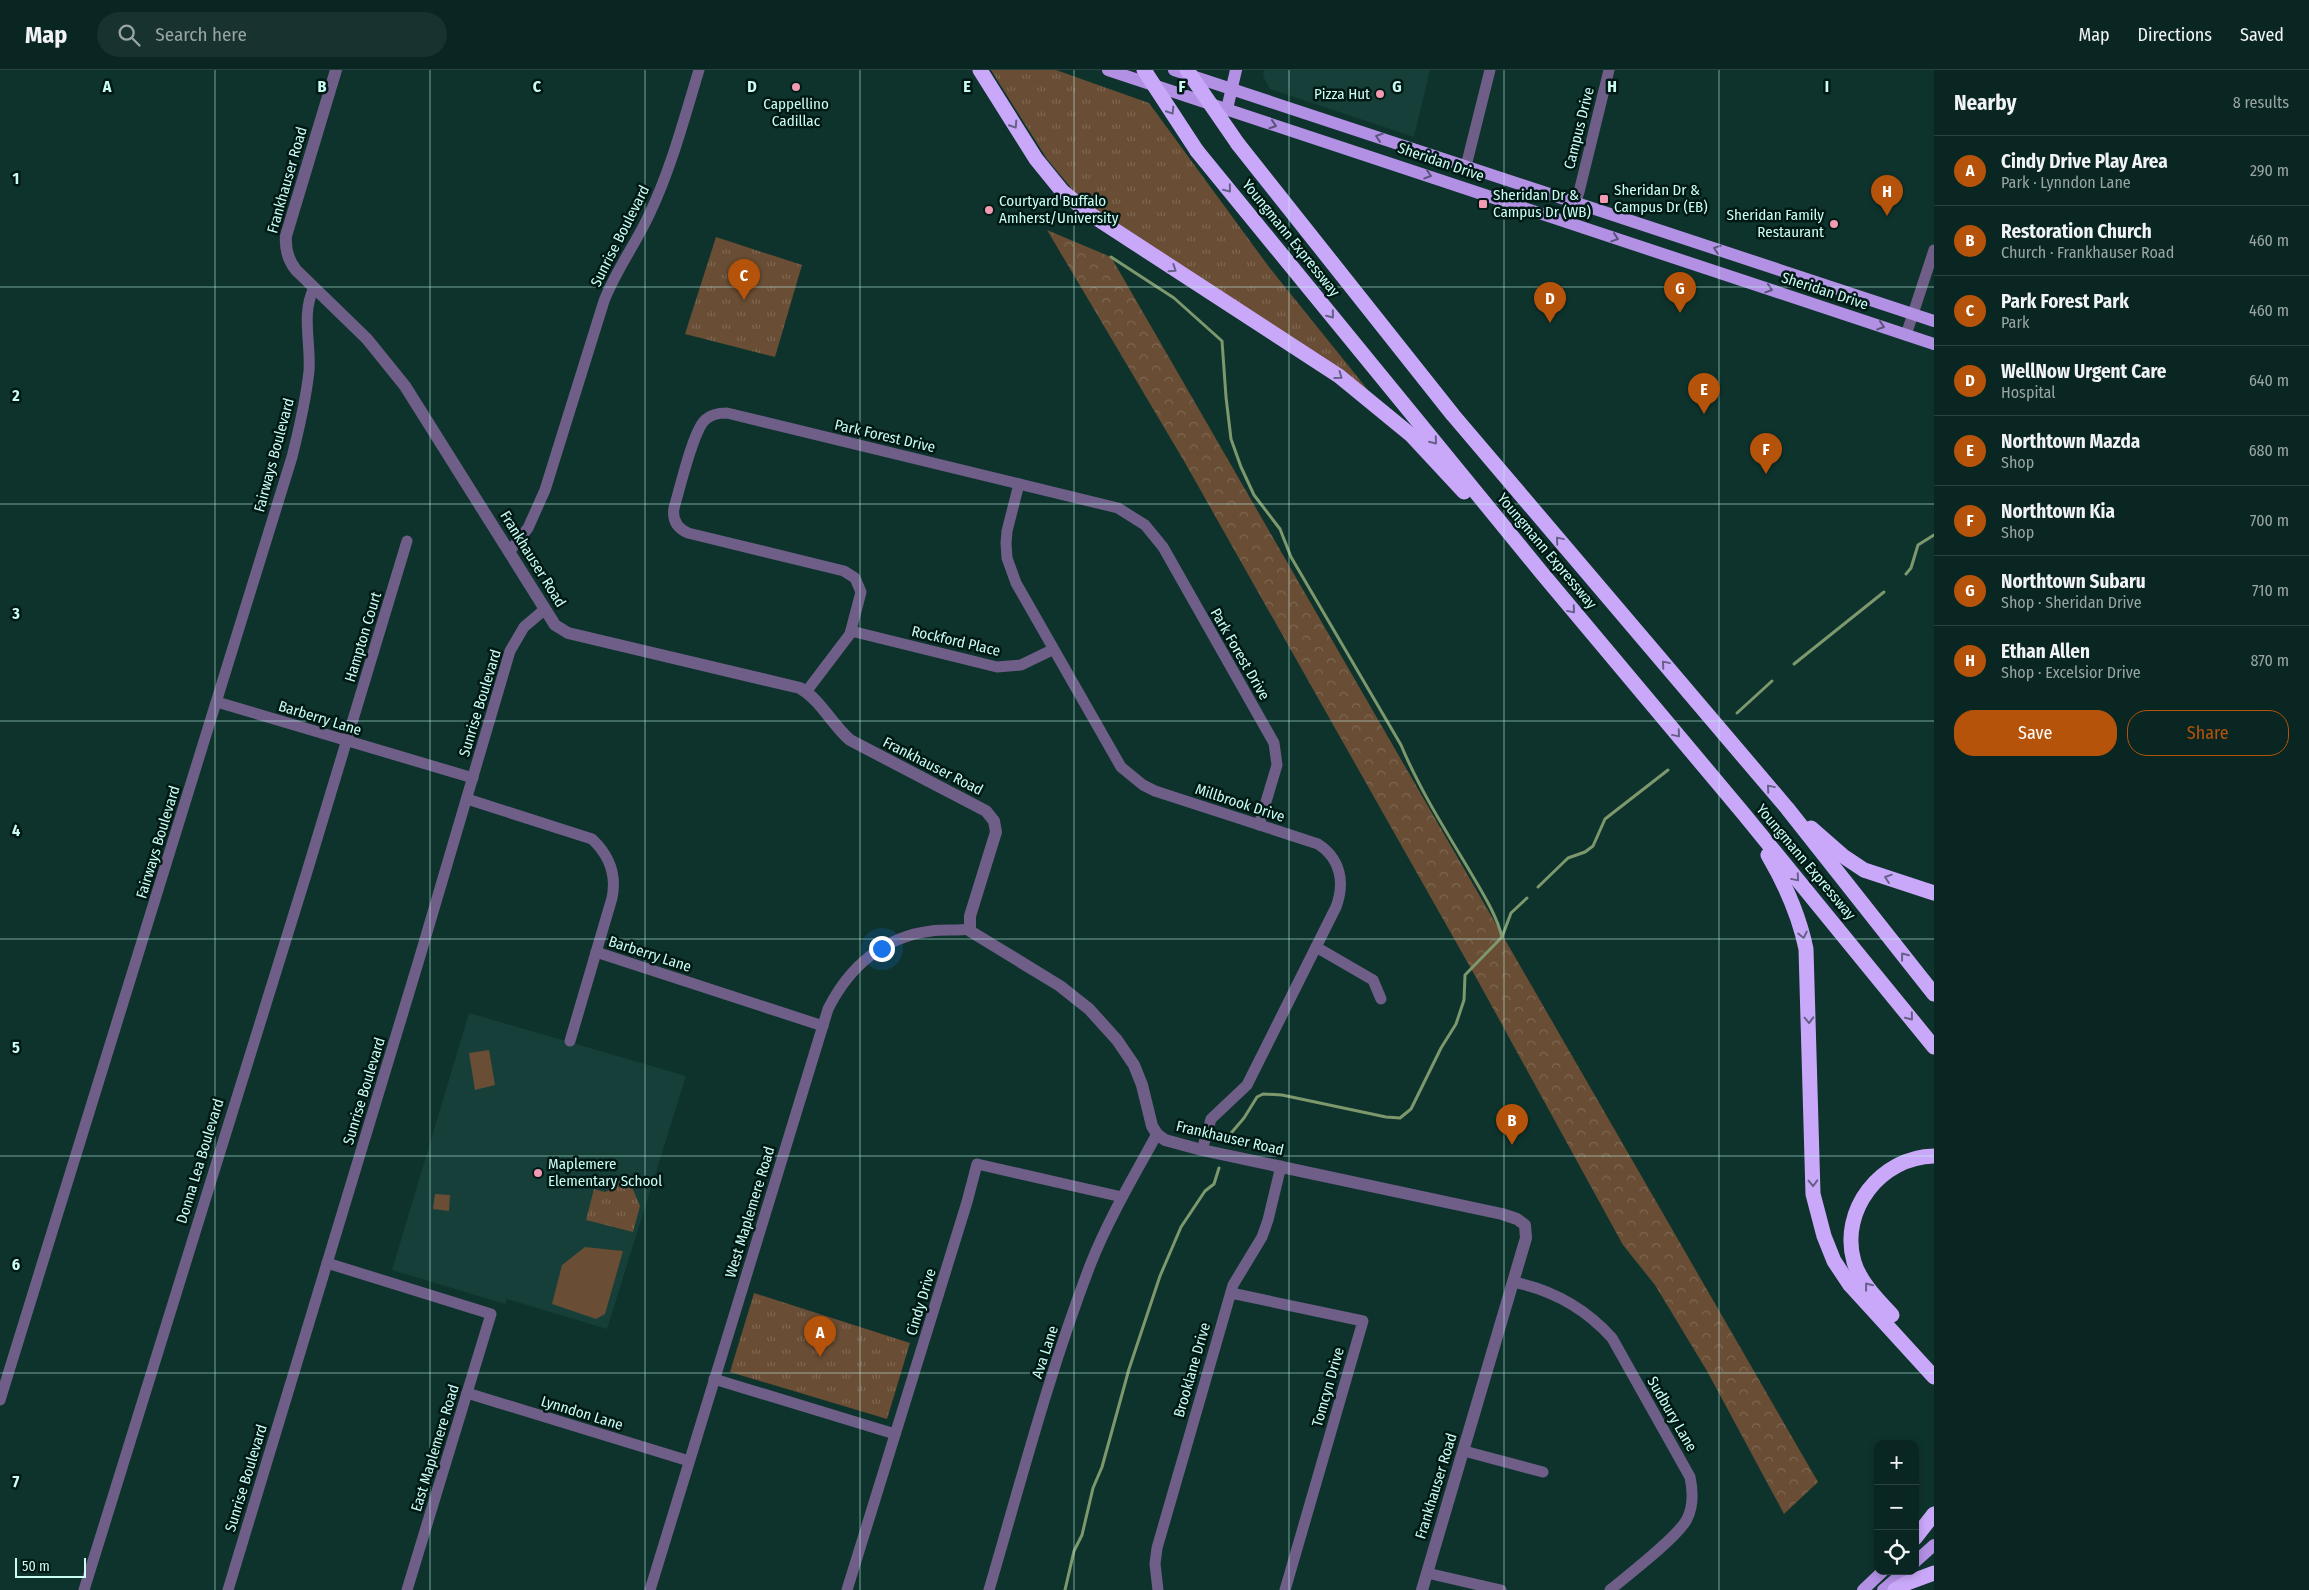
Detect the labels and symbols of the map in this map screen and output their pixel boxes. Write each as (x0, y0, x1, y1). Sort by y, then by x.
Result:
text: A (102, 77, 112, 96)
text: B (318, 77, 327, 96)
text: C (533, 77, 542, 96)
text: D (747, 77, 757, 96)
text: E (963, 77, 971, 96)
text: F (1178, 77, 1186, 96)
text: G (1392, 77, 1402, 96)
text: H (1607, 77, 1617, 96)
text: I (1825, 77, 1829, 96)
marker: Cappellino Cadillac (790, 81, 802, 93)
place label: Pizza Hut (1314, 85, 1370, 103)
street label: Campus Drive (1560, 85, 1598, 171)
marker: Pizza Hut (1374, 88, 1386, 100)
place label: Cappellino Cadillac (763, 95, 829, 130)
one-way arrow (1165, 105, 1174, 114)
one-way arrow (1007, 119, 1017, 128)
one-way arrow (1268, 119, 1277, 129)
street label: Frankhauser Road (263, 125, 311, 235)
one-way arrow (1376, 133, 1384, 143)
street label: Sheridan Drive (1395, 139, 1487, 185)
text: 1 (13, 169, 19, 188)
one-way arrow (1423, 169, 1431, 179)
pin: H (1871, 175, 1903, 216)
street label: Youngmann Expressway (1238, 176, 1344, 300)
place label: Sheridan Dr & Campus Dr (EB) (1614, 181, 1708, 216)
street label: Sunrise Boulevard (587, 182, 653, 290)
one-way arrow (1223, 183, 1231, 192)
place label: Sheridan Dr & Campus Dr (WB) (1493, 186, 1591, 221)
place label: Courtyard Buffalo Amherst/University (999, 192, 1119, 227)
marker: Sheridan Dr & Campus Dr (EB) (1598, 193, 1610, 205)
marker: Sheridan Dr & Campus Dr (WB) (1477, 198, 1489, 210)
marker: Courtyard Buffalo Amherst/University (983, 204, 995, 216)
place label: Sheridan Family Restaurant (1727, 206, 1824, 241)
marker: Sheridan Family Restaurant (1828, 218, 1840, 230)
one-way arrow (1610, 232, 1618, 242)
one-way arrow (1713, 245, 1722, 255)
pin: C (728, 259, 760, 300)
one-way arrow (1167, 263, 1177, 272)
street label: Sheridan Drive (1779, 268, 1871, 314)
pin: G (1664, 272, 1696, 313)
pin: D (1534, 282, 1566, 323)
one-way arrow (1764, 283, 1772, 293)
one-way arrow (1325, 309, 1334, 318)
one-way arrow (1876, 320, 1884, 330)
one-way arrow (1333, 370, 1343, 379)
pin: E (1688, 373, 1720, 414)
text: 2 (11, 386, 20, 405)
street label: Fairways Boulevard (250, 396, 298, 514)
street label: Park Forest Drive (833, 416, 937, 456)
pin: F (1750, 433, 1782, 474)
one-way arrow (1428, 435, 1436, 444)
street label: Youngmann Expressway (1493, 490, 1601, 613)
street label: Frankhauser Road (496, 508, 570, 610)
one-way arrow (1556, 537, 1565, 546)
street label: Hampton Court (341, 590, 385, 684)
text: 3 (11, 604, 20, 623)
one-way arrow (1567, 604, 1576, 613)
street label: Park Forest Drive (1206, 605, 1274, 703)
street label: Rockford Place (910, 622, 1002, 660)
street label: Sunrise Boulevard (455, 647, 505, 759)
one-way arrow (1662, 661, 1670, 670)
street label: Barberry Lane (276, 697, 364, 739)
one-way arrow (1671, 728, 1679, 737)
street label: Frankhauser Road (880, 733, 986, 799)
street label: Millbrook Drive (1193, 780, 1287, 826)
street label: Fairways Boulevard (132, 783, 184, 901)
one-way arrow (1767, 784, 1776, 793)
street label: Youngmann Expressway (1752, 801, 1860, 924)
text: 4 (12, 821, 20, 840)
one-way arrow (1791, 872, 1800, 881)
one-way arrow (1884, 874, 1892, 884)
one-way arrow (1797, 930, 1808, 939)
street label: Barberry Lane (606, 932, 694, 976)
your location (869, 936, 895, 962)
one-way arrow (1901, 953, 1909, 962)
one-way arrow (1905, 1011, 1913, 1020)
one-way arrow (1803, 1017, 1814, 1025)
street label: Sunrise Boulevard (339, 1035, 389, 1147)
text: 5 (12, 1038, 20, 1057)
street label: Donna Lea Boulevard (172, 1096, 228, 1226)
pin: B (1496, 1104, 1528, 1145)
street label: Frankhauser Road (1174, 1117, 1286, 1159)
street label: West Maplemere Road (721, 1144, 779, 1280)
place label: Maplemere Elementary School (548, 1155, 662, 1190)
marker: Maplemere Elementary School (532, 1167, 544, 1179)
one-way arrow (1808, 1179, 1818, 1187)
text: 6 (12, 1255, 20, 1274)
street label: Cindy Drive (902, 1266, 940, 1338)
one-way arrow (1865, 1283, 1873, 1292)
pin: A (804, 1316, 836, 1357)
street label: Brooklane Drive (1170, 1321, 1214, 1419)
street label: Ava Lane (1028, 1323, 1062, 1381)
street label: Tomcyn Drive (1308, 1345, 1348, 1429)
street label: Sudbury Lane (1643, 1373, 1701, 1455)
street label: East Maplemere Road (407, 1382, 463, 1514)
street label: Lynndon Lane (539, 1392, 625, 1434)
street label: Sunrise Boulevard (221, 1422, 271, 1534)
street label: Frankhauser Road (1411, 1431, 1461, 1541)
text: 7 (13, 1472, 20, 1491)
scale bar (15, 1555, 86, 1578)

